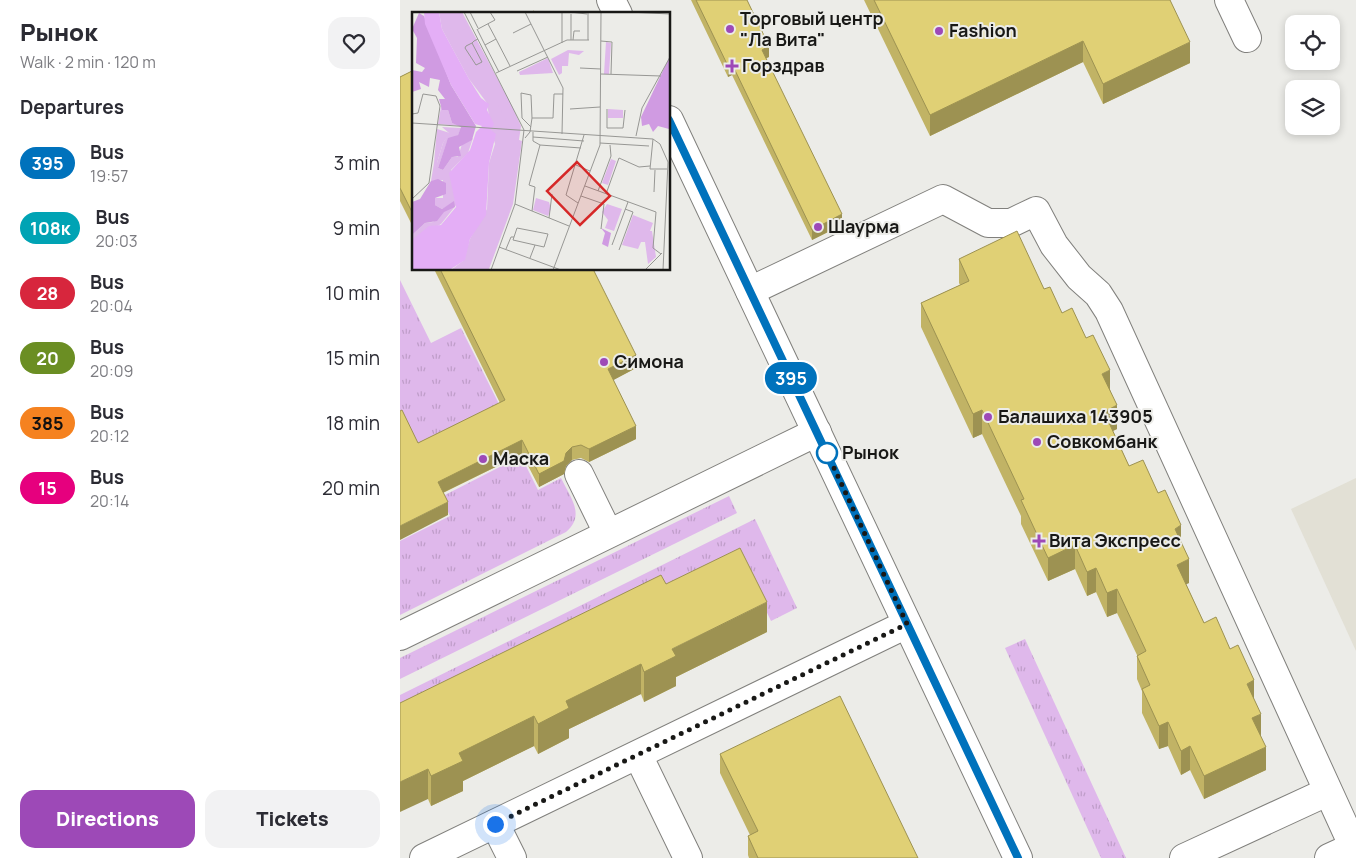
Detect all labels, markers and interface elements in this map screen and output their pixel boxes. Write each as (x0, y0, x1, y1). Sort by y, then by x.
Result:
place label: Торговый центр "Ла Вита" (740, 6, 884, 51)
inset map (412, 12, 670, 270)
text: Рынок (20, 15, 97, 48)
map controls (1285, 15, 1340, 135)
button: locate (1285, 15, 1340, 70)
button: heart (328, 17, 380, 69)
place label: Fashion (949, 18, 1017, 42)
marker: Торговый центр "Ла Вита" (724, 23, 736, 35)
marker: Fashion (933, 25, 945, 37)
text: Walk · 2 min · 120 m (20, 51, 156, 73)
place label: Горздрав (742, 53, 825, 77)
marker: Горздрав (726, 60, 738, 72)
button: layers (1285, 80, 1340, 135)
text: Departures (20, 94, 124, 120)
text: Bus (90, 139, 124, 165)
text: 3 min (334, 150, 380, 176)
text: 395 (31, 151, 64, 175)
text: 19:57 (90, 165, 128, 187)
text: Bus (95, 204, 130, 230)
place label: Шаурма (828, 214, 899, 238)
text: 9 min (333, 215, 380, 241)
text: 108к (30, 216, 70, 240)
marker: Шаурма (812, 221, 824, 233)
text: 20:03 (95, 230, 138, 252)
text: Bus (90, 269, 124, 295)
text: 10 min (325, 280, 380, 306)
text: 28 (37, 281, 58, 305)
text: 20:04 (90, 295, 133, 317)
text: Bus (90, 334, 124, 360)
text: 15 min (326, 345, 380, 371)
text: 20 (36, 346, 59, 370)
place label: Симона (614, 349, 684, 373)
marker: Симона (598, 356, 610, 368)
text: 20:09 (90, 360, 133, 382)
line badge: 395 (762, 362, 820, 394)
text: 395 (775, 366, 807, 390)
text: Bus (90, 399, 124, 425)
place label: Балашиха 143905 (998, 404, 1153, 428)
text: 18 min (326, 410, 380, 436)
text: 385 (31, 411, 64, 435)
marker: Балашиха 143905 (982, 411, 994, 423)
text: 20:12 (90, 425, 129, 447)
place label: Совкомбанк (1047, 429, 1158, 453)
marker: Совкомбанк (1031, 436, 1043, 448)
place label: Рынок (842, 440, 900, 464)
marker: Рынок (816, 442, 838, 464)
place label: Маска (493, 446, 549, 470)
marker: Маска (477, 453, 489, 465)
text: Bus (90, 464, 124, 490)
text: 20 min (322, 475, 380, 501)
text: 15 (38, 476, 57, 500)
text: 20:14 (90, 490, 129, 512)
place label: Вита Экспресс (1049, 528, 1181, 552)
marker: Вита Экспресс (1033, 535, 1045, 547)
button: Directions (20, 790, 195, 848)
button: Tickets (205, 790, 380, 848)
your location (483, 812, 508, 837)

